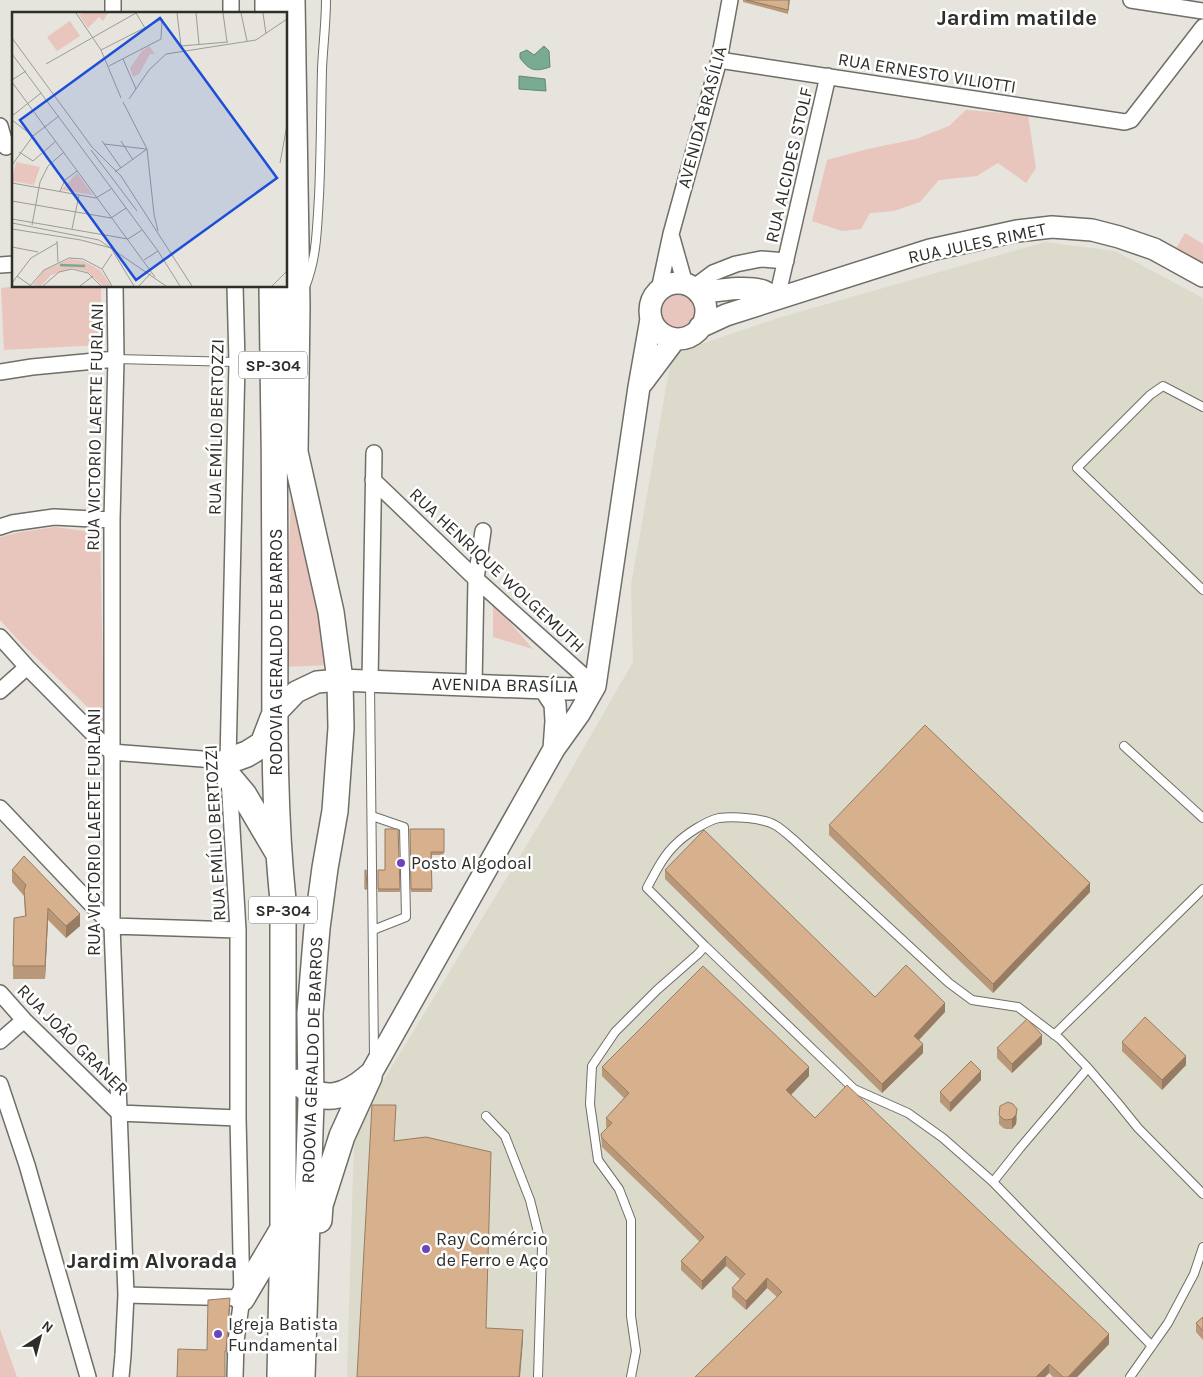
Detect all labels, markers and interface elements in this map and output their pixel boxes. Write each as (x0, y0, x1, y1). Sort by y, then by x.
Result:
district label: Jardim matilde (937, 5, 1097, 31)
inset map (12, 12, 288, 288)
street label: AVENIDA BRASÍLIA (671, 43, 732, 190)
street label: RUA ERNESTO VILIOTTI (836, 48, 1018, 98)
street label: RUA ALCIDES STOLF (760, 85, 818, 245)
street label: RUA JULES RIMET (906, 218, 1048, 268)
street label: RUA VICTORIO LAERTE FURLANI (82, 303, 108, 551)
street label: RUA EMÍLIO BERTOZZI (202, 339, 229, 515)
road number: SP-304 (239, 352, 307, 378)
street label: RUA HENRIQUE WOLGEMUTH (405, 483, 589, 657)
street label: RODOVIA GERALDO DE BARROS (265, 528, 287, 776)
street label: AVENIDA BRASÍLIA (432, 672, 578, 697)
street label: RUA VICTORIO LAERTE FURLANI (83, 708, 105, 956)
street label: RUA EMÍLIO BERTOZZI (198, 744, 231, 922)
place label: Posto Algodoal (411, 852, 532, 874)
marker: Posto Algodoal (395, 857, 407, 869)
road number: SP-304 (249, 896, 317, 924)
street label: RODOVIA GERALDO DE BARROS (297, 936, 327, 1184)
street label: RUA JOÃO GRANER (13, 980, 133, 1100)
place label: Ray Comércio de Ferro e Aço (436, 1228, 548, 1271)
marker: Ray Comércio de Ferro e Aço (420, 1243, 432, 1255)
district label: Jardim Alvorada (67, 1248, 237, 1274)
north arrow (15, 1312, 65, 1362)
place label: Igreja Batista Fundamental (228, 1313, 338, 1356)
text: N (38, 1317, 56, 1337)
marker: Igreja Batista Fundamental (212, 1328, 224, 1340)

